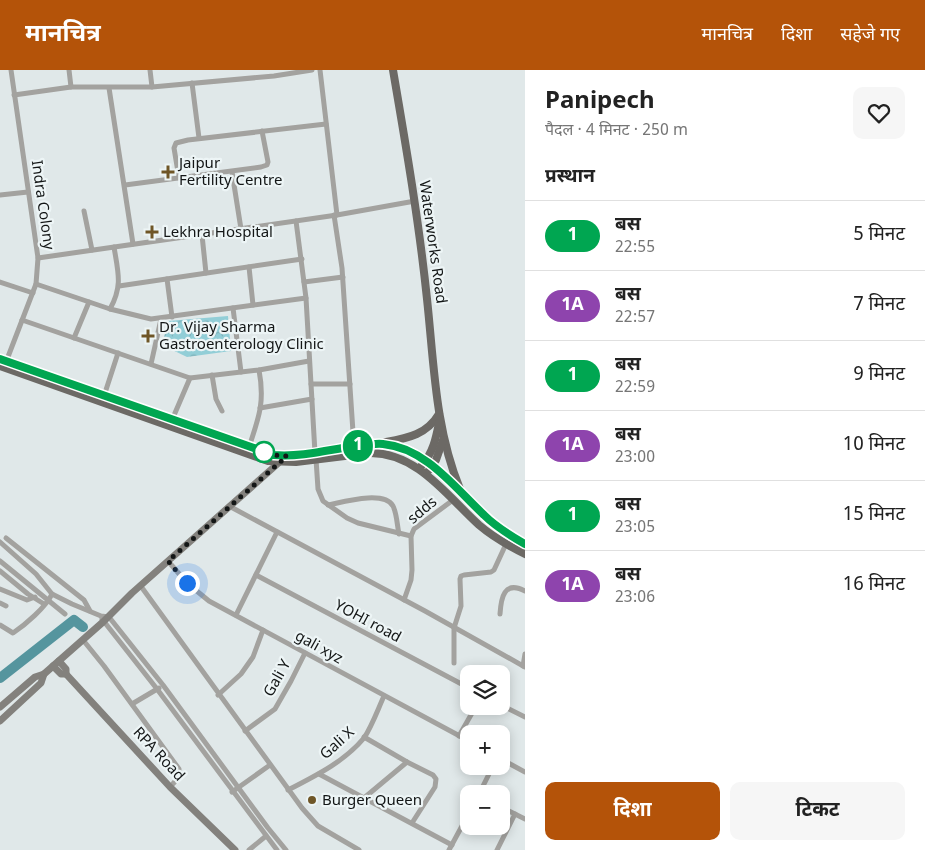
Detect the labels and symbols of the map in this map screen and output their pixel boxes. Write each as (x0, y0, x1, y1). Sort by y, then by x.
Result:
place label: Jaipur Fertility Centre (177, 155, 282, 191)
street label: Indra Colony (26, 159, 57, 252)
marker: Jaipur Fertility Centre (161, 165, 175, 179)
street label: Waterworks Road (413, 179, 450, 305)
place label: Lekhra Hospital (163, 224, 273, 243)
marker: Lekhra Hospital (145, 225, 159, 239)
place label: Dr. Vijay Sharma Gastroenterology Clinic (159, 319, 324, 355)
marker: Dr. Vijay Sharma Gastroenterology Clinic (141, 329, 155, 343)
line badge: 1 (342, 430, 374, 462)
unlabelled marker (253, 441, 275, 463)
street label: sdds (404, 493, 442, 529)
your location (175, 571, 200, 596)
street label: YOHI road (331, 597, 404, 648)
street label: gali xyz (291, 627, 346, 669)
street label: Gali Y (260, 656, 296, 701)
street label: RPA Road (128, 724, 188, 786)
street label: Gali X (317, 724, 359, 764)
place label: Burger Queen (322, 792, 422, 811)
marker: Burger Queen (306, 794, 318, 806)

